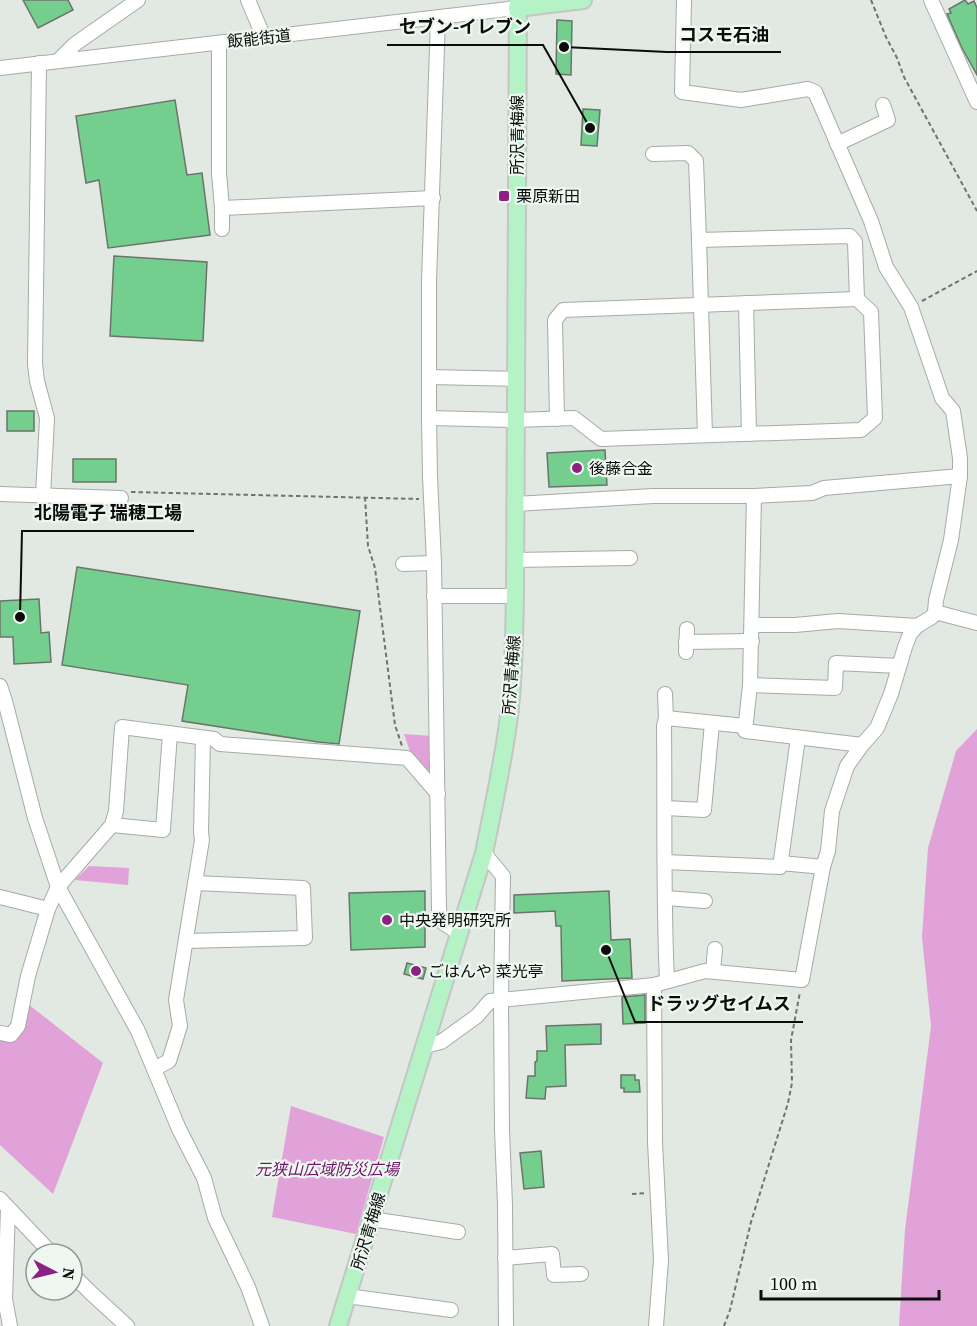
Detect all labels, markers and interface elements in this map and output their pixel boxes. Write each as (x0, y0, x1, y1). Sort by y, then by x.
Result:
callout: セブン-イレブン (387, 9, 543, 45)
text: セブン-イレブン (399, 14, 531, 39)
callout: コスモ石油 (667, 16, 781, 52)
text: コスモ石油 (679, 22, 769, 47)
street label: 飯能街道 (226, 24, 292, 52)
street label: 所沢青梅線 (506, 95, 528, 175)
place label: 栗原新田 (516, 185, 580, 207)
marker: 栗原新田 (497, 189, 511, 203)
place label: 後藤合金 (589, 457, 653, 479)
marker: 後藤合金 (570, 461, 584, 475)
callout: 北陽電子 瑞穂工場 (22, 495, 194, 531)
text: 北陽電子 瑞穂工場 (34, 500, 182, 525)
street label: 所沢青梅線 (497, 634, 525, 716)
place label: 中央発明研究所 (399, 909, 511, 931)
marker: 中央発明研究所 (380, 913, 394, 927)
place label: ごはんや 菜光亭 (428, 960, 544, 982)
marker: ごはんや 菜光亭 (409, 964, 423, 978)
callout: ドラッグセイムス (635, 986, 803, 1022)
text: ドラッグセイムス (647, 991, 791, 1016)
park label: 元狭山広域防災広場 (255, 1158, 401, 1180)
street label: 所沢青梅線 (346, 1190, 390, 1272)
north arrow (24, 1242, 84, 1302)
scale bar (761, 1263, 940, 1301)
text: N (57, 1267, 81, 1281)
text: 100 m (770, 1271, 817, 1296)

